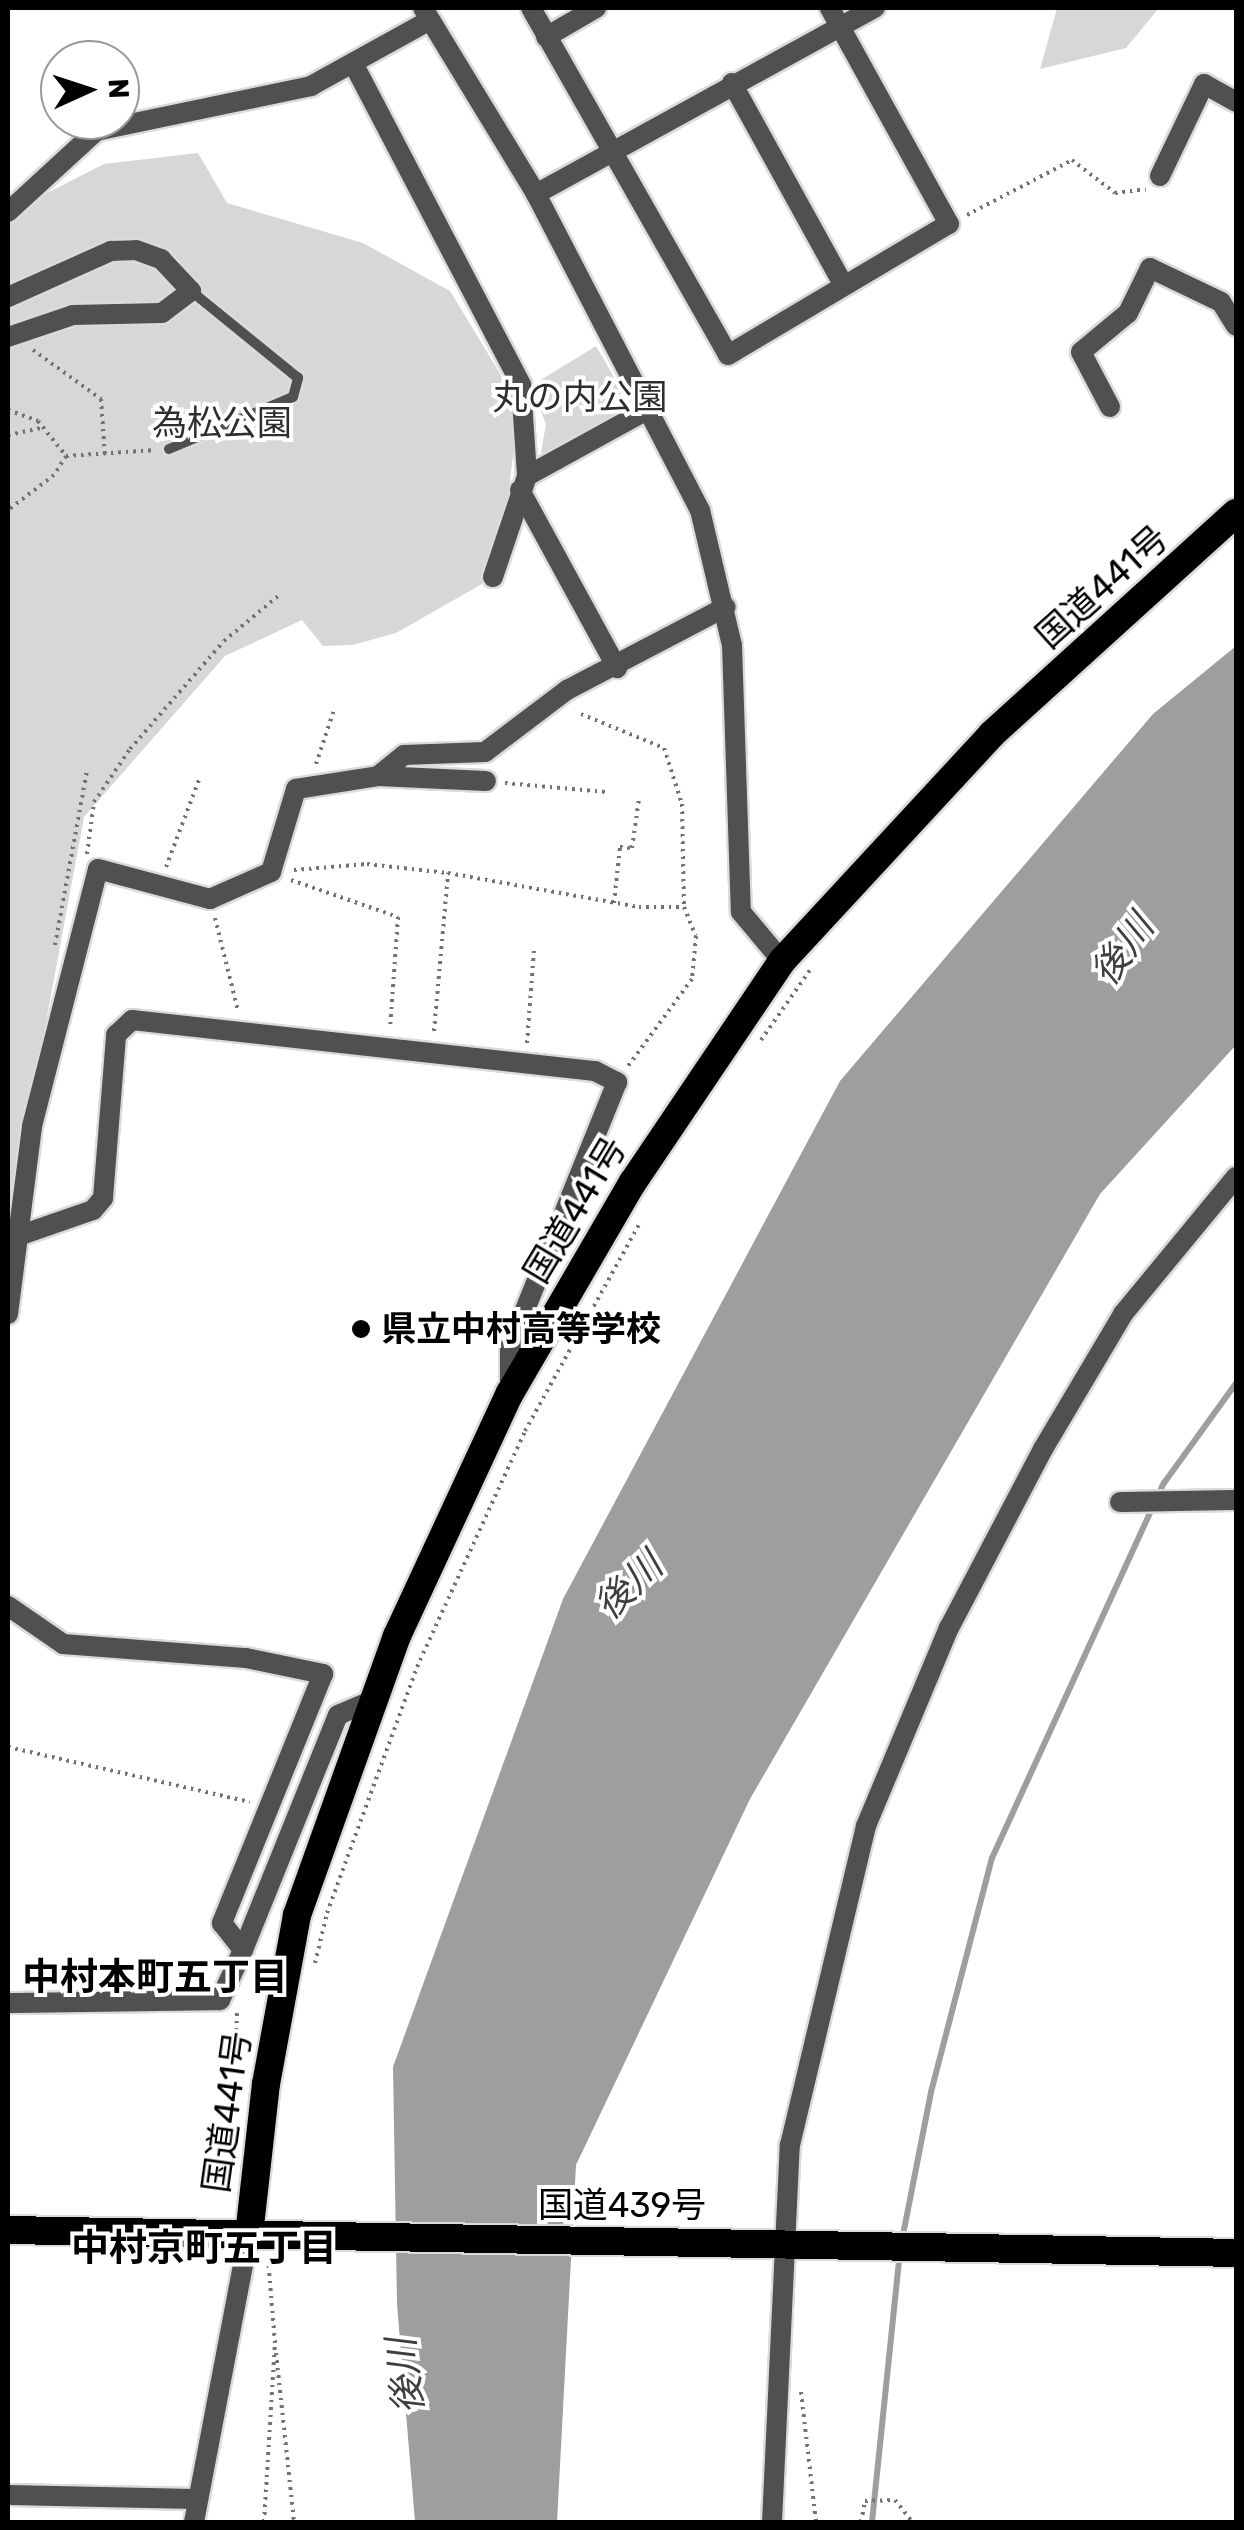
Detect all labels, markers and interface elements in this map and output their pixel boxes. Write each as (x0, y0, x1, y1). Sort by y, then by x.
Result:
north arrow (40, 40, 140, 140)
text: N (101, 78, 135, 99)
park label: 丸の内公園 (493, 376, 667, 418)
park label: 為松公園 (152, 402, 292, 444)
street label: 国道441号 (1027, 517, 1177, 657)
water label: 後川 (1082, 906, 1164, 994)
street label: 国道441号 (515, 1129, 635, 1291)
place label: 県立中村高等学校 (381, 1308, 661, 1350)
marker: 県立中村高等学校 (350, 1318, 372, 1340)
water label: 後川 (586, 1543, 672, 1629)
district label: 中村本町五丁目 (22, 1955, 288, 2001)
street label: 国道441号 (195, 2028, 259, 2196)
street label: 国道439号 (538, 2184, 706, 2226)
district label: 中村京町五丁目 (71, 2226, 337, 2272)
water label: 後川 (379, 2336, 433, 2416)

